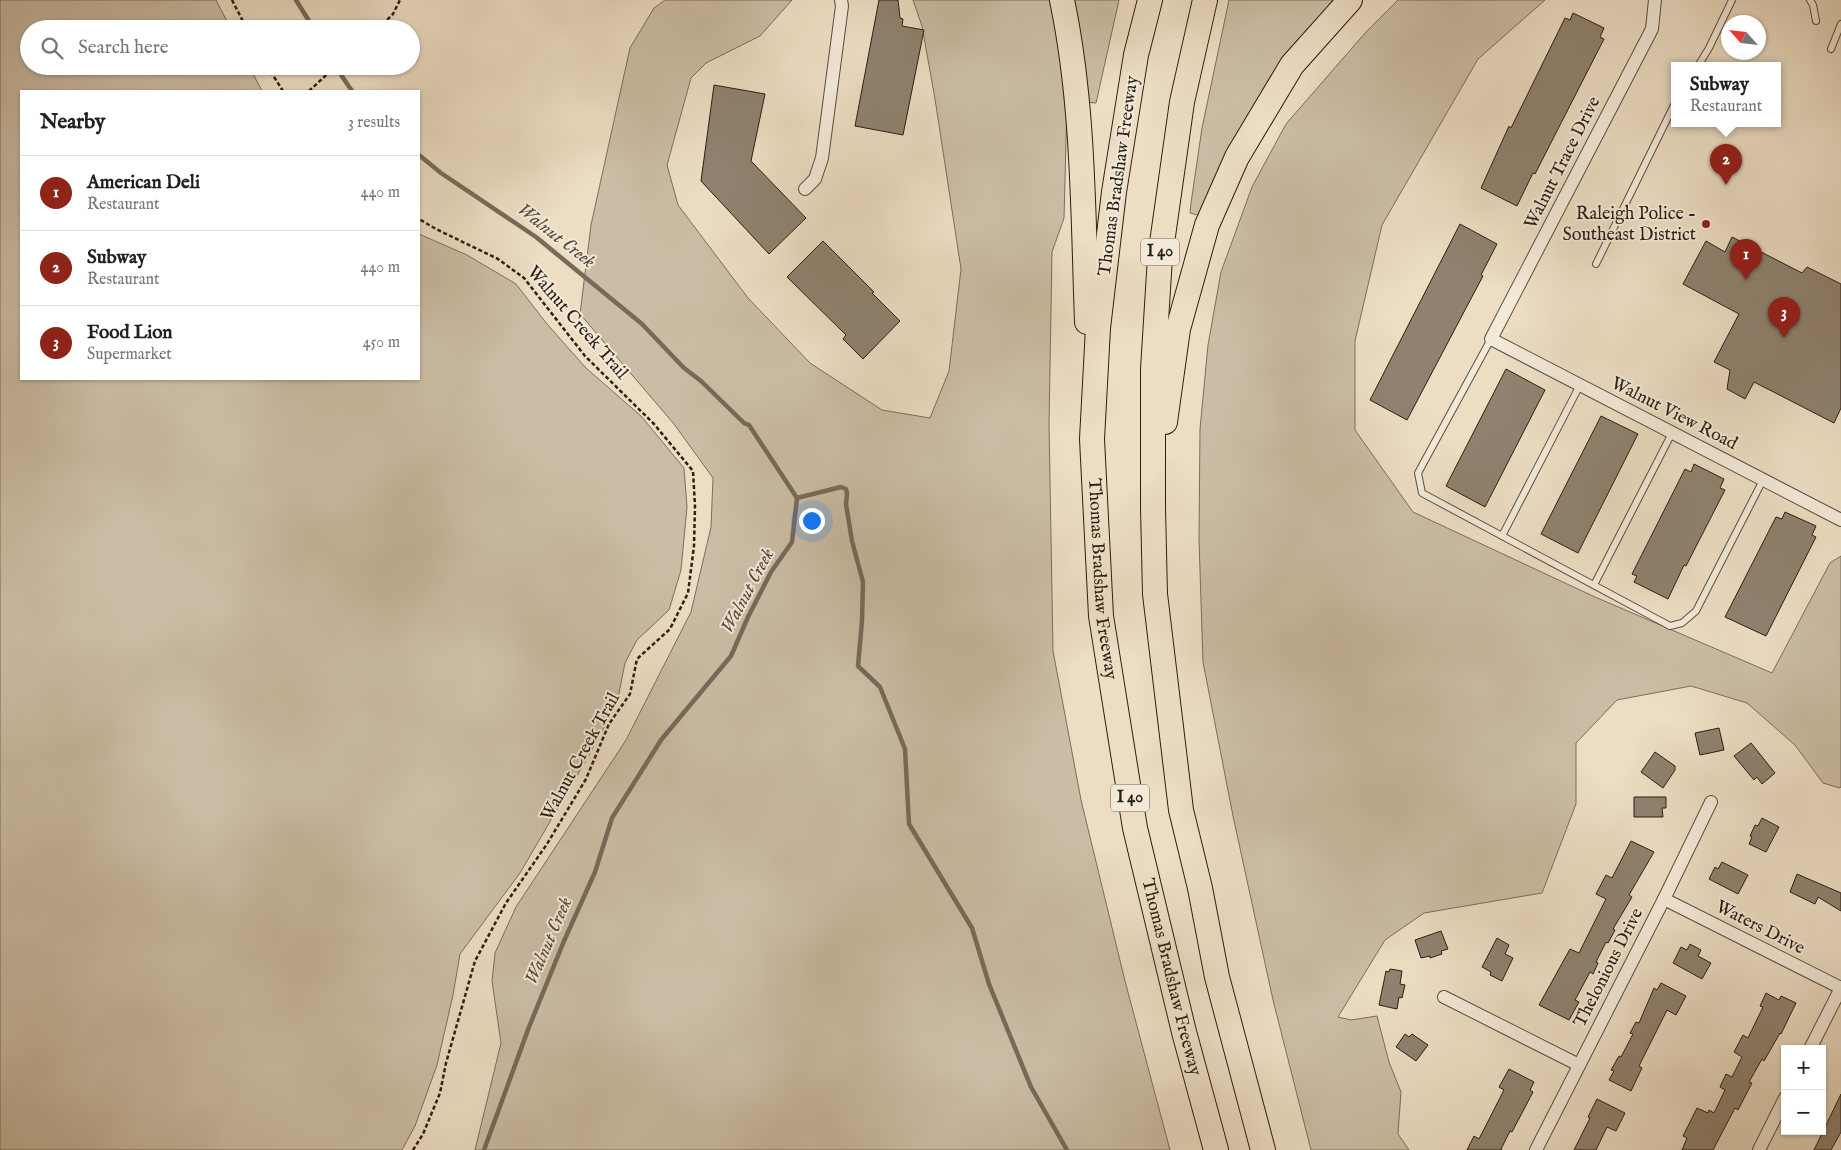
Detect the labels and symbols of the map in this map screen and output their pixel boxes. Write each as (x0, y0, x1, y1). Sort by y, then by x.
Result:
north arrow (1721, 15, 1766, 60)
street label: Thomas Bradshaw Freeway (1094, 74, 1144, 278)
street label: Walnut Trace Drive (1520, 93, 1606, 233)
pin: 2 (1710, 144, 1742, 185)
water label: Walnut Creek (512, 198, 600, 274)
place label: Raleigh Police - Southeast District (1563, 203, 1696, 247)
marker: Raleigh Police - Southeast District (1700, 218, 1712, 230)
road number: I 40 (1141, 238, 1179, 266)
pin: 1 (1730, 239, 1762, 280)
street label: Walnut Creek Trail (521, 261, 633, 385)
pin: 3 (1768, 297, 1800, 338)
street label: Walnut View Road (1607, 372, 1741, 456)
street label: Thomas Bradshaw Freeway (1083, 478, 1123, 681)
your location (799, 508, 825, 534)
water label: Walnut Creek (716, 544, 780, 637)
street label: Walnut Creek Trail (536, 689, 626, 825)
road number: I 40 (1111, 784, 1149, 811)
street label: Thomas Bradshaw Freeway (1136, 876, 1207, 1078)
water label: Walnut Creek (520, 893, 578, 988)
street label: Waters Drive (1712, 896, 1808, 960)
street label: Thelonious Drive (1569, 904, 1649, 1032)

